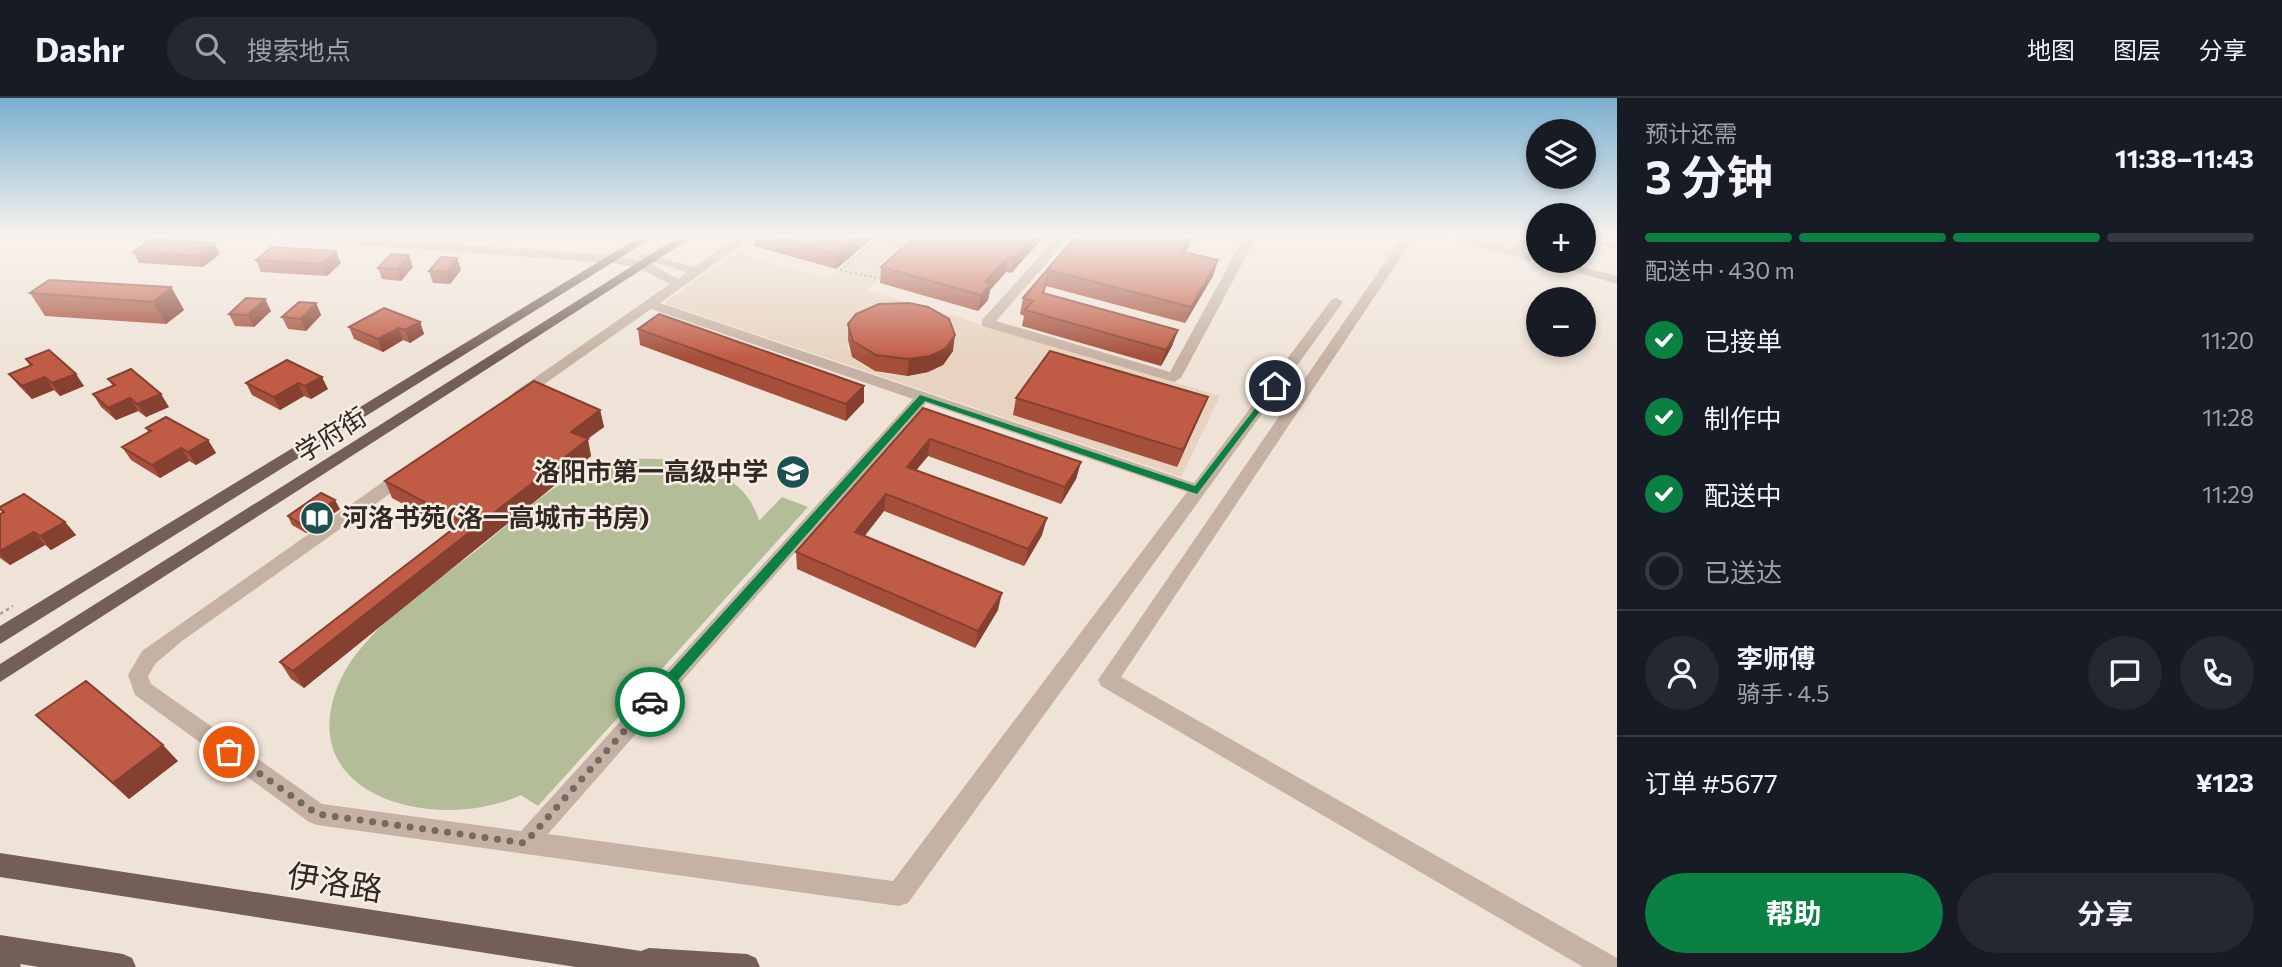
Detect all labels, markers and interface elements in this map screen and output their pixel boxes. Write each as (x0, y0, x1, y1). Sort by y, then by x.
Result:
search box (167, 17, 657, 80)
text: Dashr (35, 28, 125, 69)
icon: search (191, 29, 229, 67)
text: 搜索地点 (247, 34, 351, 65)
text: 地图 (2027, 35, 2075, 64)
text: 图层 (2113, 35, 2161, 64)
text: 分享 (2199, 35, 2247, 64)
map controls (1526, 119, 1596, 357)
button: layers (1526, 119, 1596, 189)
text: 预计还需 (1645, 119, 1737, 147)
text: 11:38–11:43 (2115, 142, 2254, 173)
text: 3 分钟 (1645, 147, 1773, 203)
button: + (1526, 203, 1596, 273)
text: 配送中 · 430 m (1645, 256, 1795, 284)
button: − (1526, 287, 1596, 357)
icon: check (1645, 321, 1683, 359)
text: 已接单 (1704, 325, 1782, 356)
text: 11:20 (2201, 326, 2254, 354)
pin (1245, 356, 1305, 416)
icon: home (1256, 367, 1294, 405)
icon: check (1645, 398, 1683, 436)
street label: 学府街 (289, 400, 371, 468)
text: 制作中 (1704, 402, 1782, 433)
text: 11:28 (2202, 403, 2254, 431)
school or university icon: 洛阳市第一高级中学 (774, 453, 812, 491)
place label: 洛阳市第一高级中学 (534, 455, 768, 486)
icon: check (1645, 475, 1683, 513)
text: 配送中 (1704, 479, 1782, 510)
text: 11:29 (2202, 480, 2254, 508)
library icon: 河洛书苑(洛一高城市书房) (298, 499, 336, 537)
place label: 河洛书苑(洛一高城市书房) (342, 501, 649, 532)
text: 已送达 (1704, 556, 1782, 587)
button: person (1645, 636, 1719, 710)
button: chat (2088, 636, 2162, 710)
button: phone (2180, 636, 2254, 710)
text: 李师傅 (1737, 642, 1815, 673)
courier (615, 667, 685, 737)
text: 骑手 · 4.5 (1737, 679, 1830, 707)
icon: car (631, 683, 669, 721)
pin (199, 722, 259, 782)
icon: bag (210, 733, 248, 771)
text: ¥123 (2196, 766, 2254, 797)
text: 订单 #5677 (1645, 767, 1778, 798)
street label: 伊洛路 (285, 854, 386, 908)
button: 帮助 (1645, 873, 1943, 953)
button: 分享 (1957, 873, 2254, 953)

